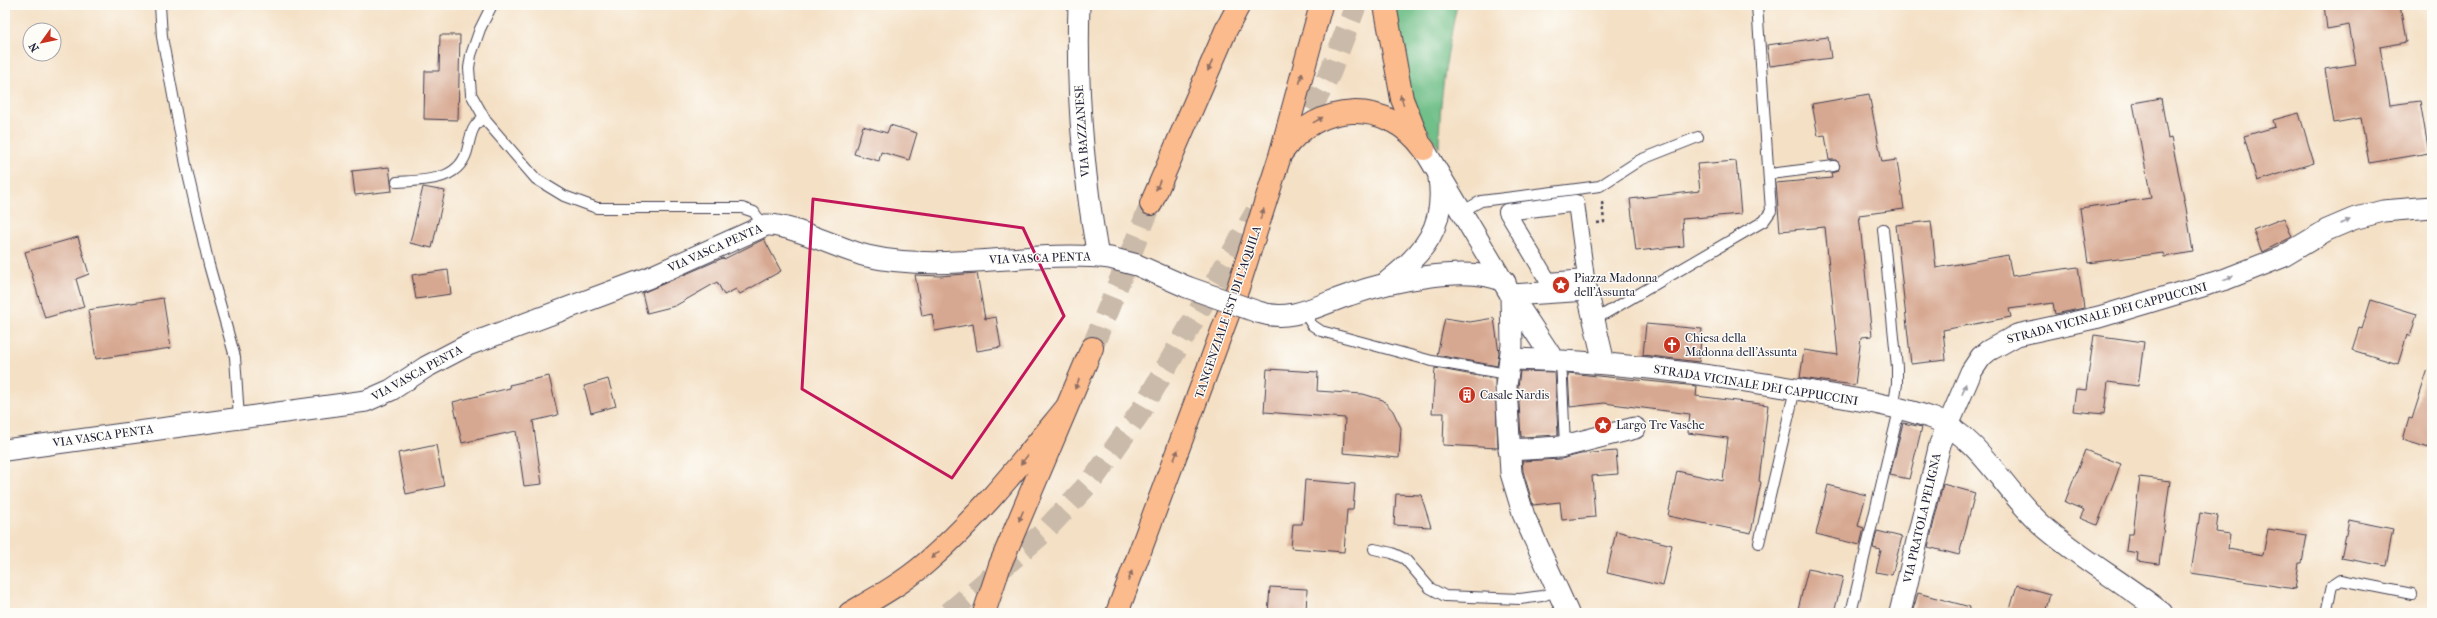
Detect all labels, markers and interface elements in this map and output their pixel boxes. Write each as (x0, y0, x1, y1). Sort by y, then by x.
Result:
north arrow (22, 22, 62, 62)
text: N (26, 40, 42, 54)
one-way arrow (1207, 60, 1213, 72)
one-way arrow (1299, 71, 1305, 84)
street label: VIA BAZZANESE (1072, 84, 1092, 179)
one-way arrow (1399, 94, 1405, 106)
one-way arrow (1312, 116, 1324, 123)
one-way arrow (1155, 180, 1161, 192)
one-way arrow (1259, 207, 1265, 219)
one-way arrow (2339, 218, 2351, 224)
street label: VIA VASCA PENTA (665, 221, 764, 275)
street label: TANGENZIALE EST DI L'AQUILA (1192, 224, 1264, 400)
street label: VIA VASCA PENTA (988, 249, 1091, 267)
place label: Piazza Madonna dell'Assunta (1574, 271, 1658, 299)
one-way arrow (2223, 274, 2235, 280)
place icon: Piazza Madonna dell'Assunta (1551, 275, 1571, 295)
street label: STRADA VICINALE DEI CAPPUCCINI (2005, 279, 2209, 347)
place label: Chiesa della Madonna dell'Assunta (1685, 331, 1798, 359)
church icon: Chiesa della Madonna dell'Assunta (1662, 335, 1682, 355)
street label: VIA VASCA PENTA (368, 342, 465, 404)
street label: STRADA VICINALE DEI CAPPUCCINI (1653, 362, 1859, 408)
one-way arrow (1073, 378, 1079, 390)
one-way arrow (1962, 383, 1968, 395)
building icon: Casale Nardis (1457, 385, 1477, 405)
place label: Casale Nardis (1480, 388, 1550, 402)
place icon: Largo Tre Vasche (1593, 415, 1613, 435)
place label: Largo Tre Vasche (1616, 418, 1705, 432)
street label: VIA VASCA PENTA (51, 422, 154, 450)
one-way arrow (1174, 448, 1180, 460)
street label: VIA PRATOLA PELIGNA (1900, 451, 1944, 585)
one-way arrow (1019, 455, 1028, 466)
one-way arrow (1018, 511, 1024, 522)
one-way arrow (930, 550, 940, 559)
one-way arrow (1128, 570, 1134, 582)

